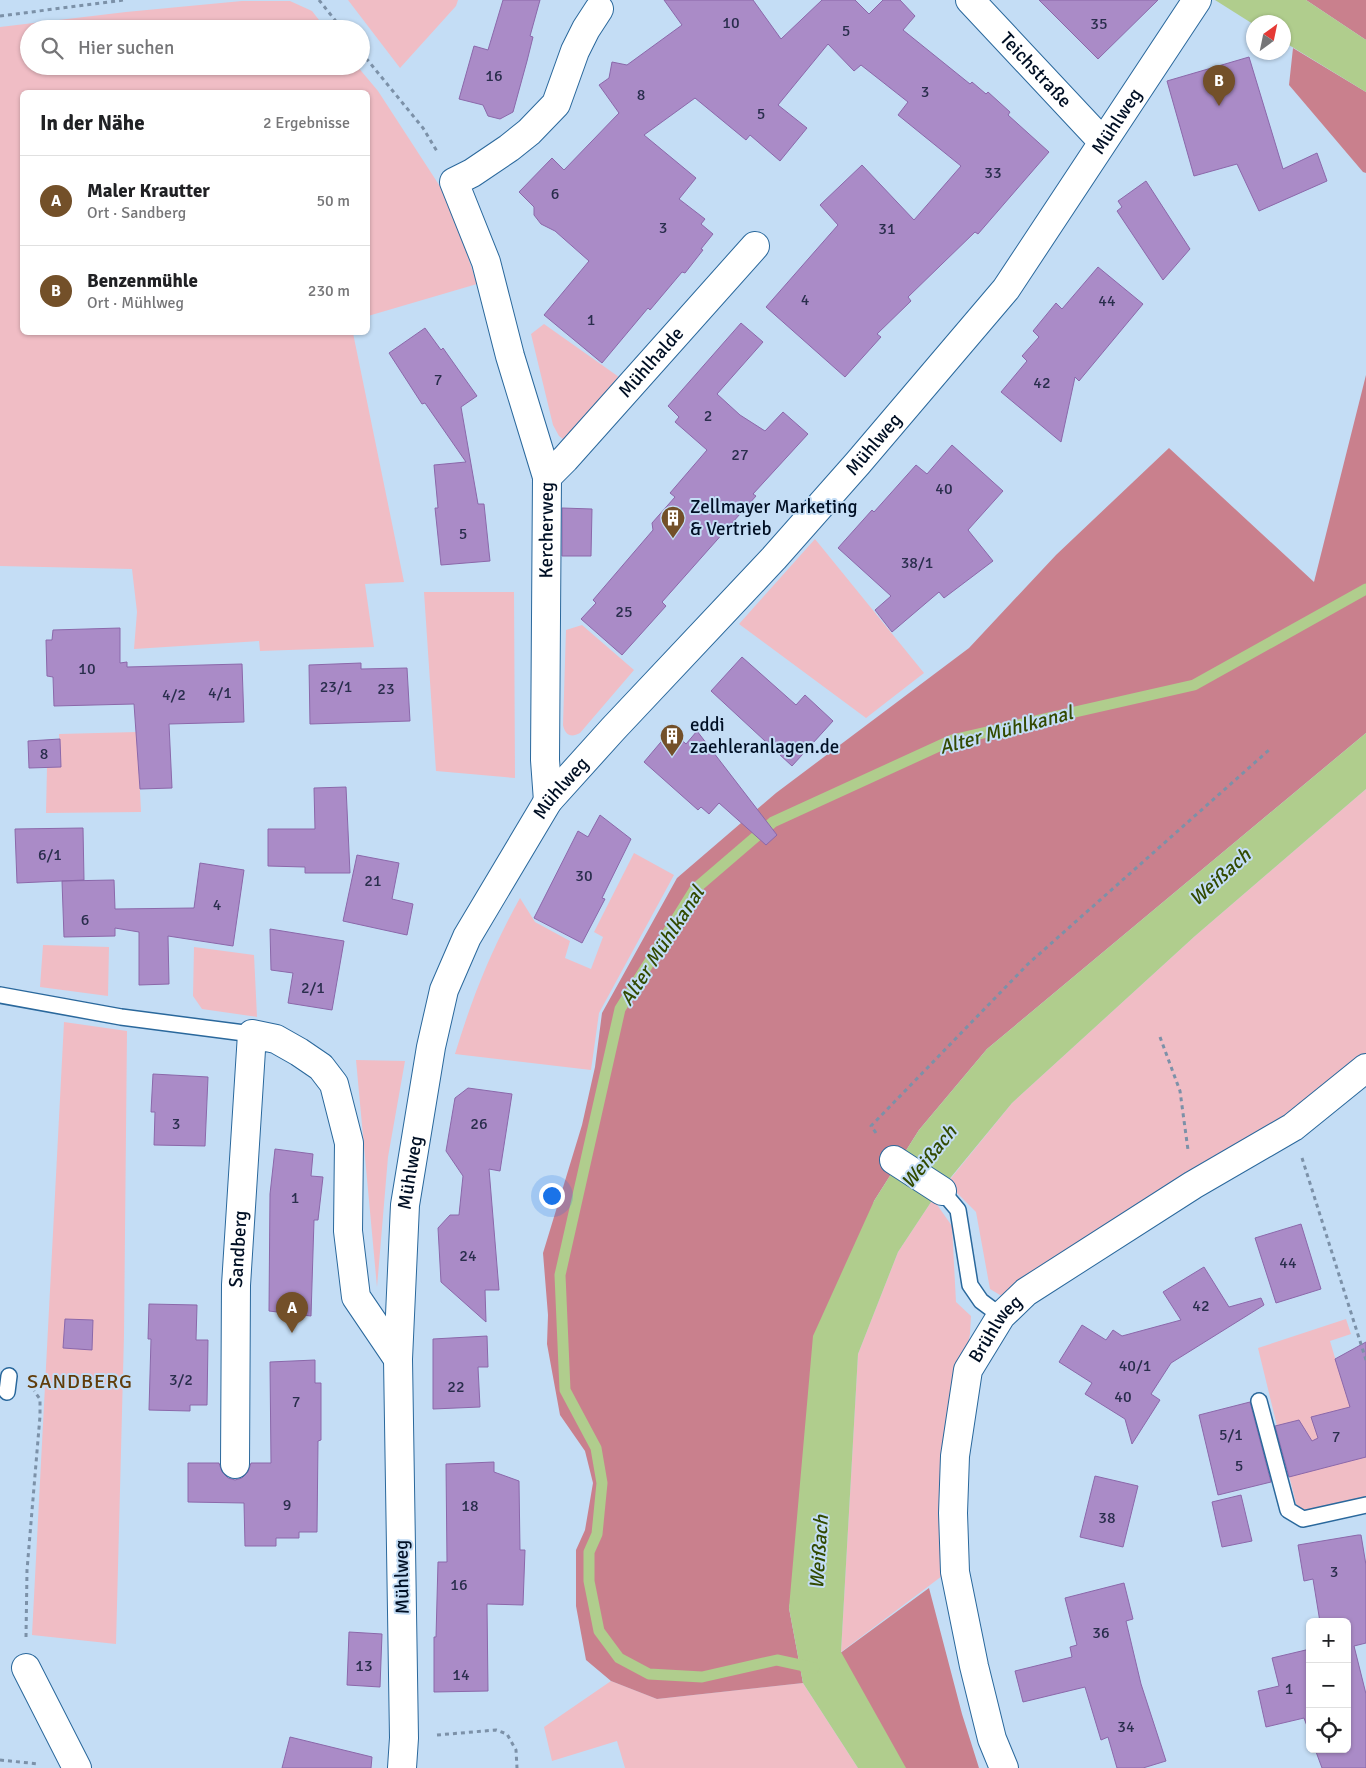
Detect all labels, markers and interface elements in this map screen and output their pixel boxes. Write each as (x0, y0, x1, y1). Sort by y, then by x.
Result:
house number: 10 (722, 13, 740, 33)
house number: 35 (1090, 14, 1108, 34)
north arrow (1246, 15, 1291, 60)
search box (20, 20, 370, 75)
house number: 5 (842, 21, 850, 41)
street label: Teichstraße (994, 27, 1077, 113)
icon: search (38, 34, 66, 62)
text: Hier suchen (78, 36, 174, 60)
pin: B (1203, 65, 1235, 106)
house number: 16 (485, 66, 503, 86)
house number: 3 (921, 82, 929, 102)
street label: Mühlweg (1086, 84, 1147, 159)
house number: 8 (637, 85, 645, 105)
house number: 5 (757, 104, 765, 124)
text: In der Nähe (40, 110, 145, 136)
text: 2 Ergebnisse (263, 113, 350, 133)
house number: 33 (984, 163, 1002, 183)
text: Maler Krautter (87, 179, 210, 203)
house number: 6 (551, 184, 559, 204)
text: A (51, 191, 61, 211)
text: 50 m (316, 191, 350, 211)
text: Ort · Sandberg (87, 203, 186, 223)
house number: 3 (659, 218, 667, 238)
house number: 31 (878, 219, 896, 239)
text: Benzenmühle (87, 269, 198, 293)
text: B (51, 281, 61, 301)
text: 230 m (308, 281, 350, 301)
house number: 4 (801, 290, 810, 310)
house number: 44 (1098, 291, 1116, 311)
text: Ort · Mühlweg (87, 293, 184, 313)
house number: 1 (587, 310, 595, 330)
street label: Mühlhalde (613, 322, 689, 403)
house number: 7 (434, 370, 442, 390)
house number: 42 (1033, 373, 1051, 393)
house number: 2 (704, 406, 712, 426)
street label: Mühlweg (840, 408, 907, 481)
house number: 27 (731, 445, 749, 465)
house number: 40 (935, 479, 953, 499)
street label: Kercherweg (534, 482, 559, 578)
place label: Zellmayer Marketing & Vertrieb (690, 495, 858, 541)
building icon: Zellmayer Marketing & Vertrieb (660, 505, 686, 539)
house number: 5 (459, 524, 467, 544)
house number: 38/1 (901, 553, 933, 573)
house number: 25 (615, 602, 633, 622)
house number: 10 (78, 659, 96, 679)
house number: 23/1 (320, 677, 352, 697)
house number: 23 (377, 679, 395, 699)
house number: 4/1 (208, 683, 232, 703)
house number: 4/2 (162, 685, 186, 705)
water label: Alter Mühlkanal (937, 700, 1078, 760)
place label: eddi zaehleranlagen.de (690, 713, 839, 759)
building icon: eddi zaehleranlagen.de (659, 723, 685, 757)
house number: 8 (40, 744, 48, 764)
street label: Mühlweg (528, 752, 594, 824)
water label: Weißach (1184, 842, 1257, 911)
house number: 6/1 (38, 845, 62, 865)
house number: 30 (575, 866, 593, 886)
house number: 21 (364, 871, 382, 891)
water label: Alter Mühlkanal (614, 880, 711, 1010)
house number: 4 (213, 895, 222, 915)
house number: 6 (81, 910, 89, 930)
house number: 2/1 (301, 978, 325, 998)
house number: 3 (172, 1114, 180, 1134)
house number: 26 (470, 1114, 488, 1134)
water label: Weißach (896, 1119, 963, 1194)
street label: Mühlweg (392, 1134, 428, 1211)
your location (539, 1183, 565, 1209)
house number: 1 (291, 1188, 299, 1208)
street label: Sandberg (224, 1210, 253, 1288)
house number: 24 (459, 1246, 477, 1266)
house number: 44 (1279, 1253, 1297, 1273)
street label: Brühlweg (963, 1290, 1027, 1367)
pin: A (276, 1292, 308, 1333)
house number: 42 (1192, 1296, 1210, 1316)
house number: 40/1 (1119, 1356, 1151, 1376)
district label: SANDBERG (27, 1369, 133, 1394)
house number: 3/2 (169, 1370, 193, 1390)
house number: 22 (447, 1377, 465, 1397)
house number: 40 (1114, 1387, 1132, 1407)
house number: 7 (292, 1392, 300, 1412)
house number: 5/1 (1219, 1425, 1243, 1445)
house number: 7 (1332, 1427, 1340, 1447)
house number: 5 (1235, 1456, 1243, 1476)
house number: 9 (283, 1495, 291, 1515)
house number: 18 (461, 1496, 479, 1516)
house number: 38 (1098, 1508, 1116, 1528)
water label: Weißach (804, 1513, 834, 1590)
street label: Mühlweg (389, 1540, 415, 1614)
house number: 3 (1330, 1562, 1338, 1582)
house number: 16 (450, 1575, 468, 1595)
map controls (1306, 1618, 1351, 1753)
button: + (1306, 1618, 1351, 1663)
house number: 36 (1092, 1623, 1110, 1643)
house number: 13 (355, 1656, 373, 1676)
button: − (1306, 1663, 1351, 1708)
house number: 14 (452, 1665, 470, 1685)
house number: 1 (1285, 1679, 1293, 1699)
button: locate (1306, 1708, 1351, 1753)
house number: 34 (1117, 1717, 1135, 1737)

